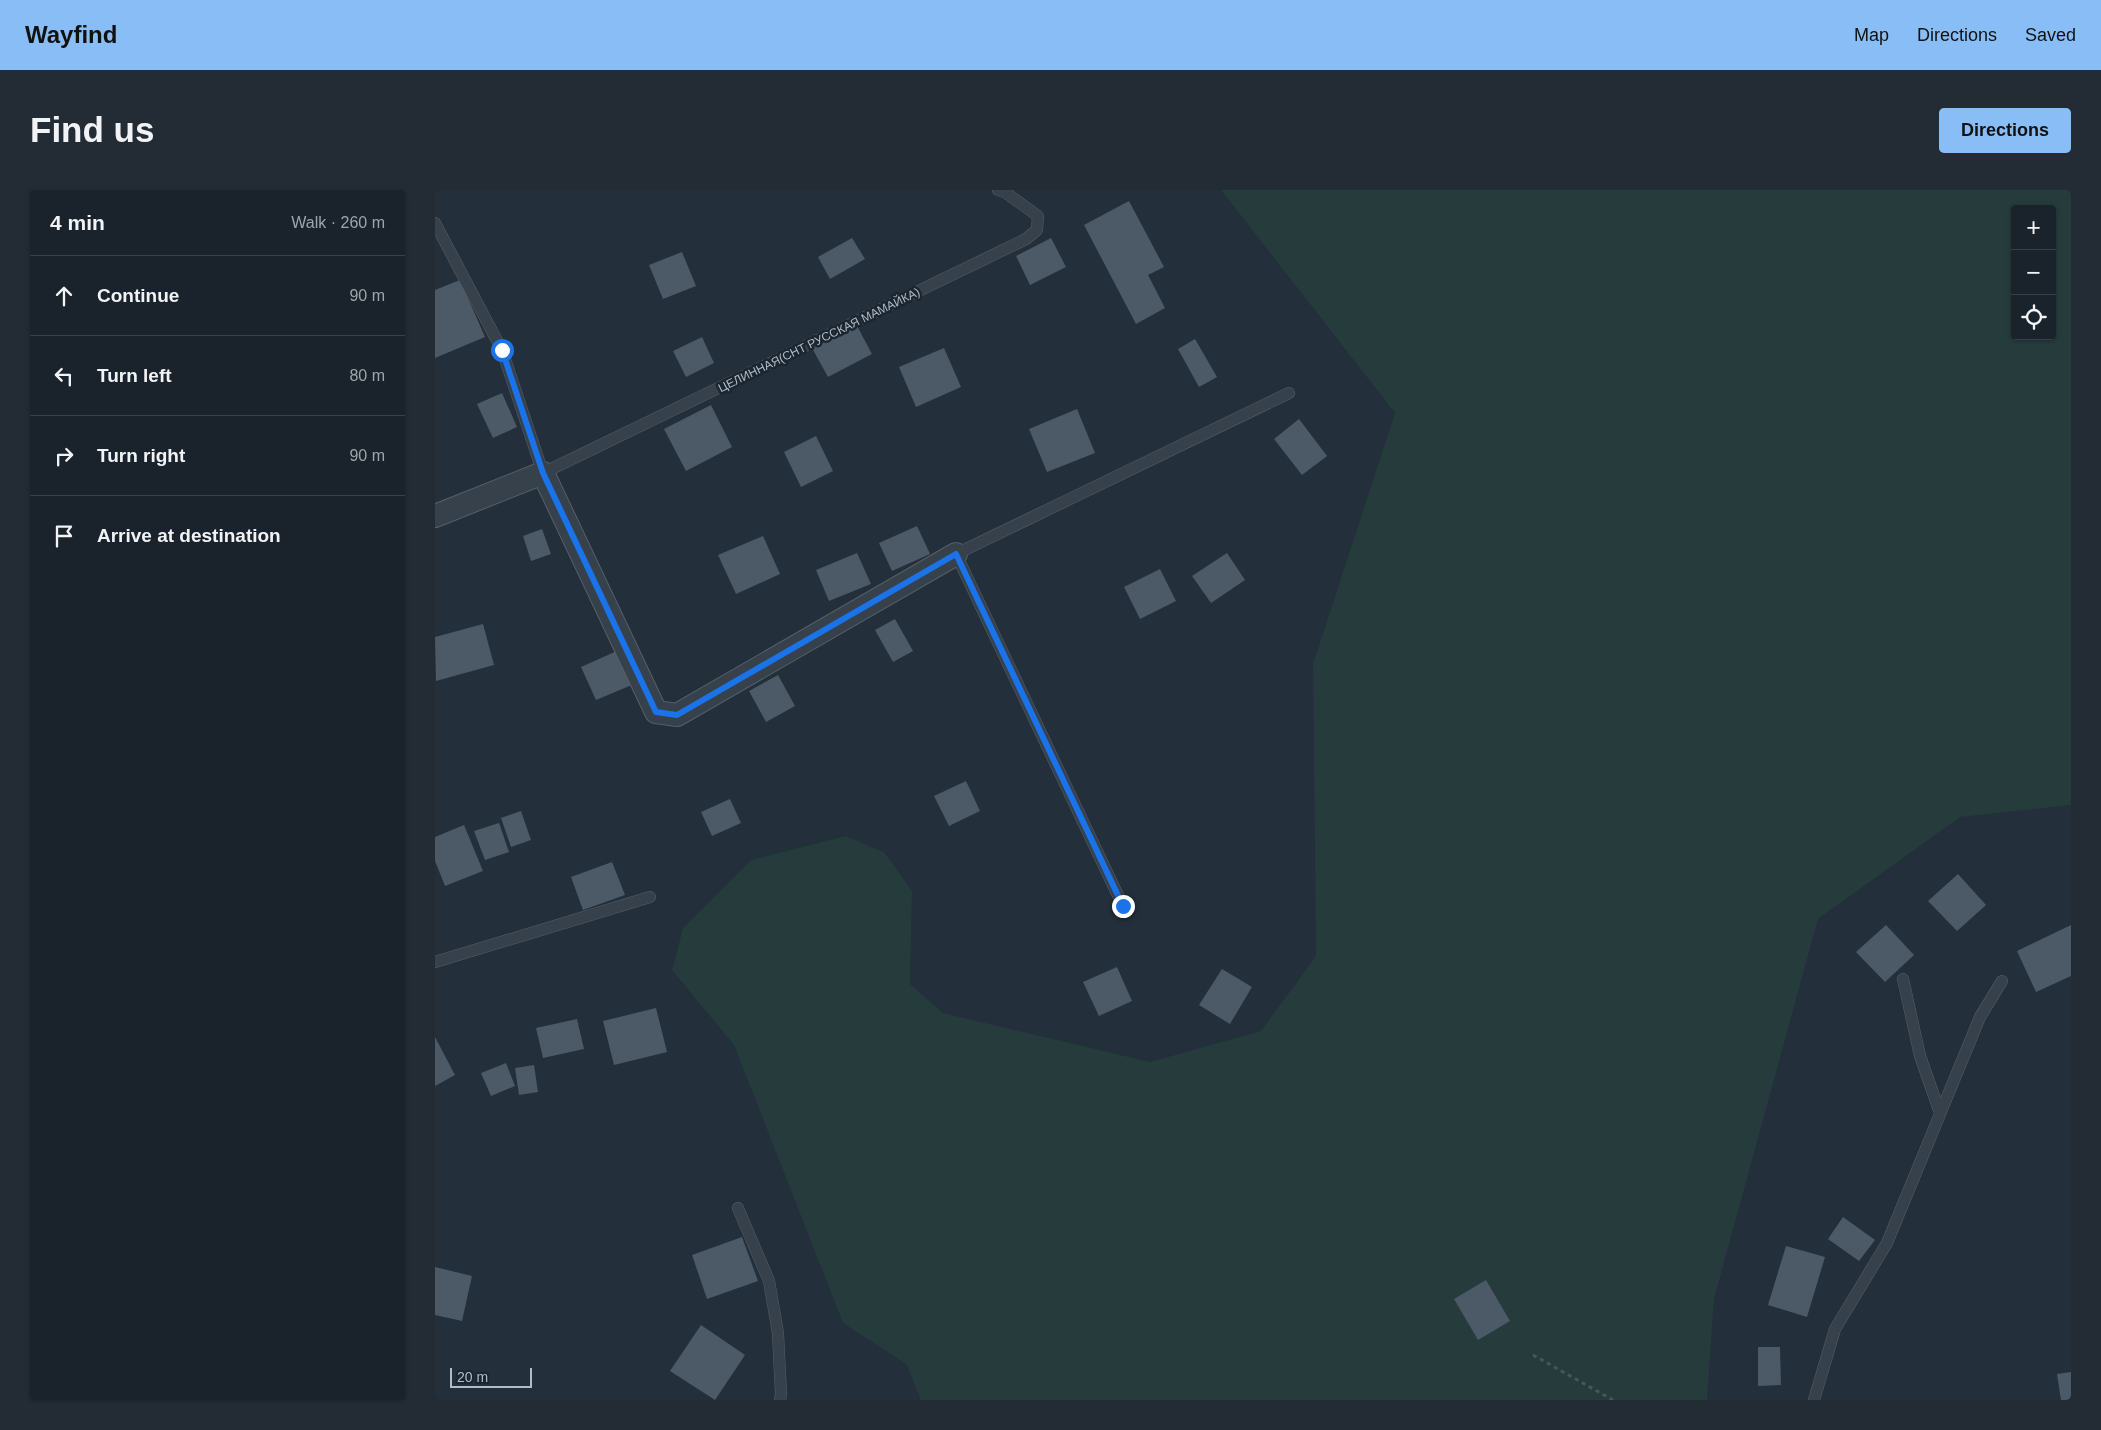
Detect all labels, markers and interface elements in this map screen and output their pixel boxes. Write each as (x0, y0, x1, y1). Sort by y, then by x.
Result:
text: Wayfind (25, 21, 117, 48)
text: Map (1854, 25, 1889, 45)
text: Directions (1917, 25, 1997, 45)
text: Saved (2025, 25, 2076, 45)
button: Directions (1939, 108, 2071, 153)
text: Find us (30, 110, 154, 149)
map controls (2011, 205, 2056, 340)
button: + (2011, 205, 2056, 250)
text: 4 min (50, 211, 105, 234)
text: Walk · 260 m (291, 214, 385, 231)
button: − (2011, 250, 2056, 295)
icon: ahead (50, 282, 78, 310)
street label: ЦЕЛИННАЯ(СНТ РУССКАЯ МАМАЙКА) (715, 284, 922, 395)
text: Continue (97, 285, 179, 306)
text: 90 m (349, 287, 385, 304)
button: locate (2011, 295, 2056, 340)
route start (491, 339, 514, 362)
icon: left (50, 362, 78, 390)
text: Turn left (97, 365, 172, 386)
text: 80 m (349, 367, 385, 384)
icon: right (50, 442, 78, 470)
text: Turn right (97, 445, 185, 466)
text: 90 m (349, 447, 385, 464)
icon: arrive (50, 522, 78, 550)
text: Arrive at destination (97, 525, 281, 546)
route end (1112, 895, 1135, 918)
scale bar (450, 1365, 533, 1388)
text: 20 m (457, 1369, 488, 1385)

